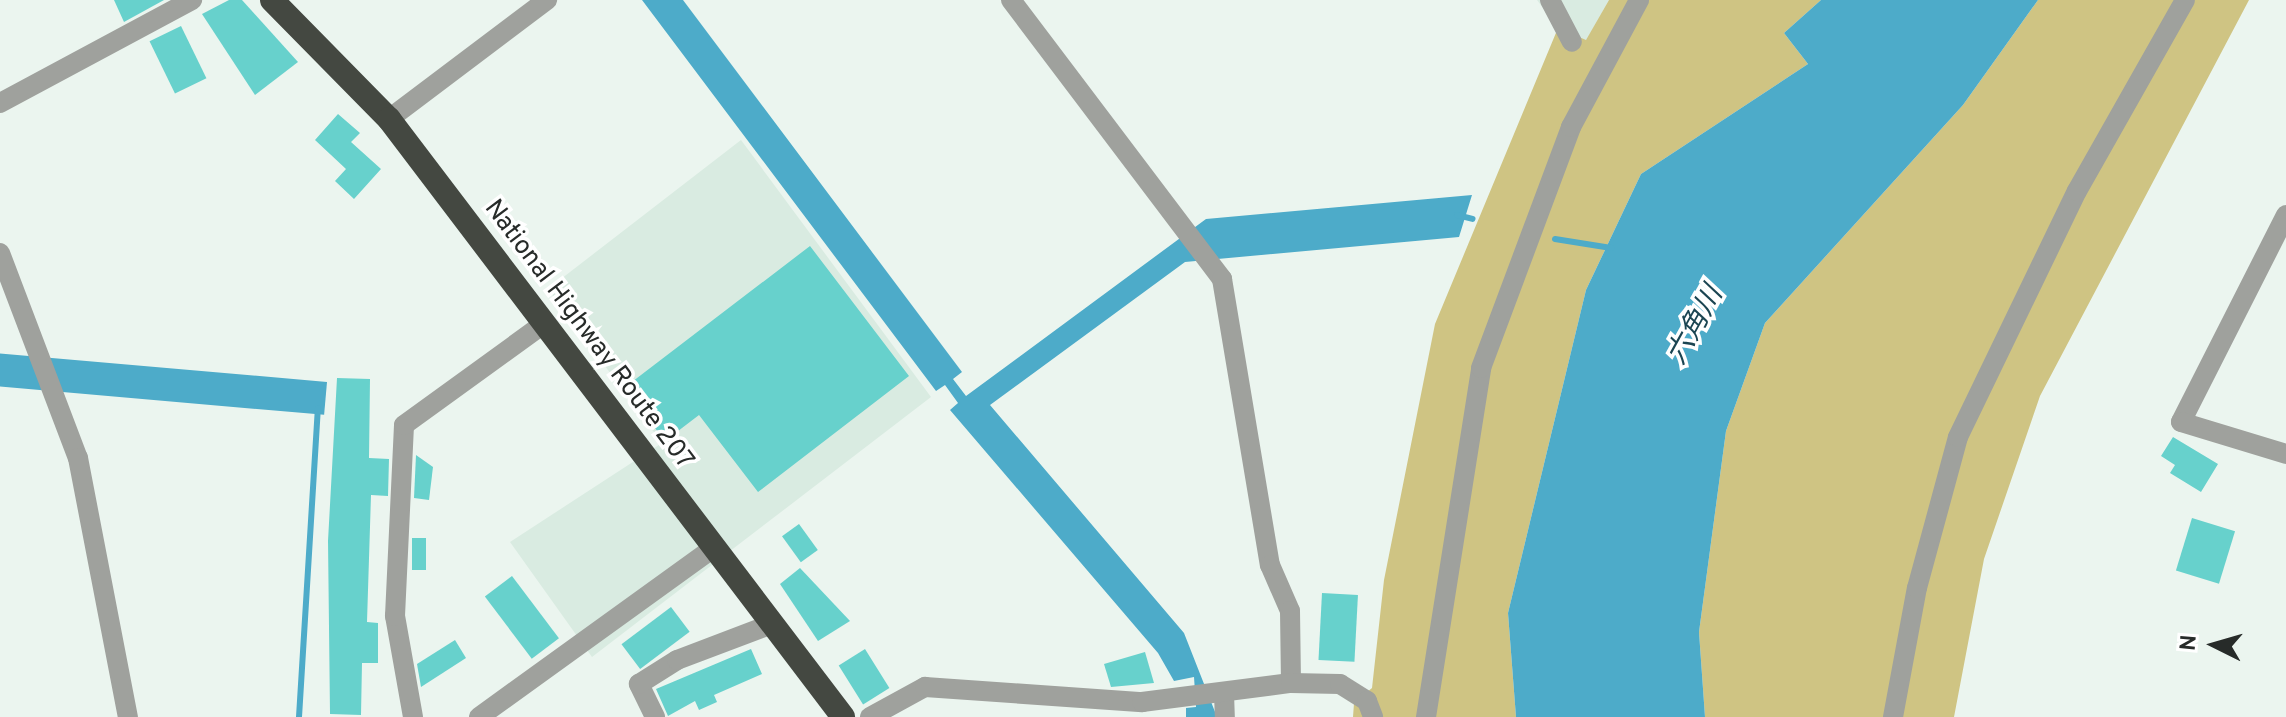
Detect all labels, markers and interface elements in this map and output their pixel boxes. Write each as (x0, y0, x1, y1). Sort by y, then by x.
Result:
street label: National Highway Route 207 (477, 194, 699, 476)
water label: 六角川 (1661, 281, 1731, 371)
north arrow (2174, 605, 2254, 685)
text: N (2175, 634, 2204, 652)

